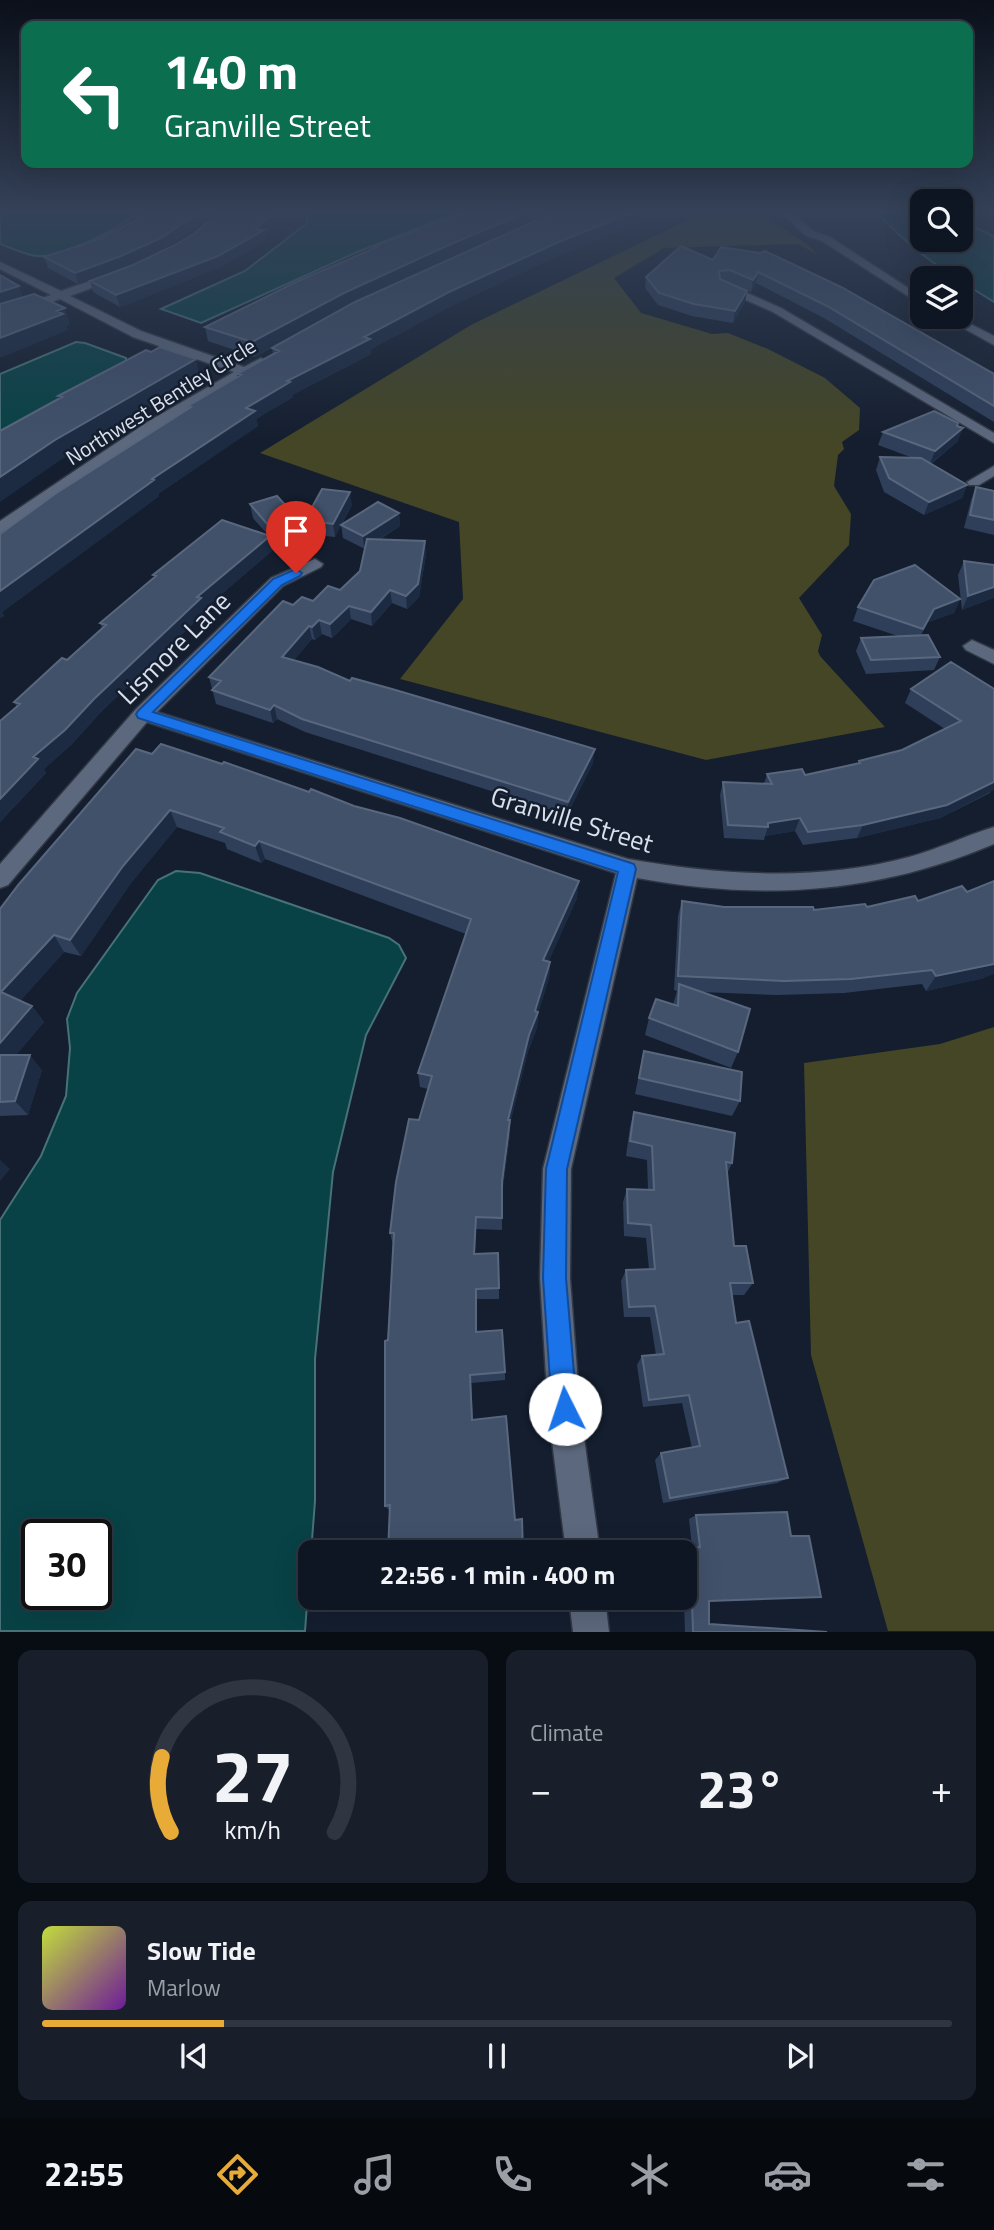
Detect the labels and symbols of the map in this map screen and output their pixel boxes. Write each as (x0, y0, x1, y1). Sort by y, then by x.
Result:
street label: Northwest Bentley Circle (59, 330, 262, 473)
pin (266, 501, 326, 573)
street label: Lismore Lane (108, 582, 239, 713)
street label: Granville Street (486, 776, 658, 863)
position arrow (528, 1372, 602, 1446)
speed limit sign: 30 (21, 1519, 112, 1610)

